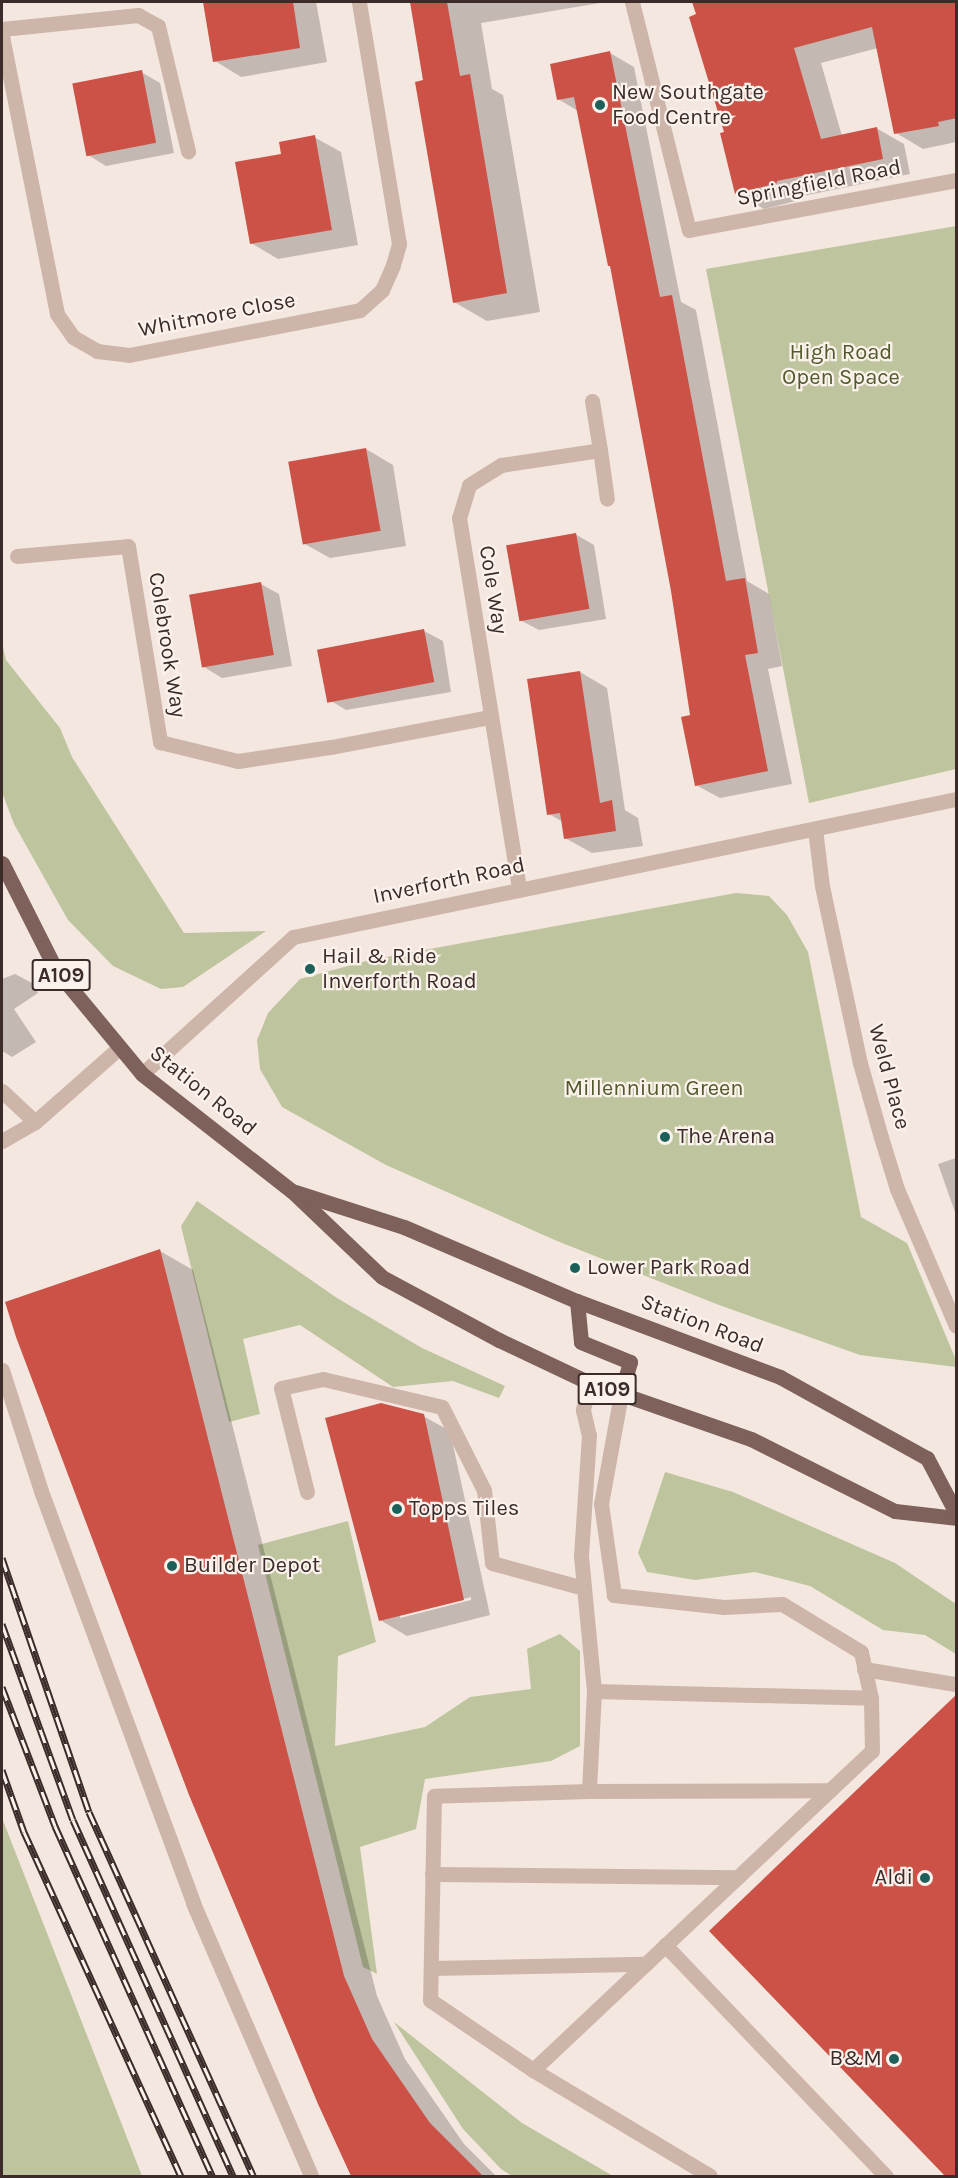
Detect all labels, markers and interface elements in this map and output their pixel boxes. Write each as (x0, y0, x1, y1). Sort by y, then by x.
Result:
place label: New Southgate Food Centre (612, 79, 764, 130)
marker: New Southgate Food Centre (593, 98, 607, 112)
street label: Springfield Road (735, 154, 903, 212)
street label: Whitmore Close (136, 287, 298, 343)
park label: High Road Open Space (782, 339, 900, 390)
street label: Cole Way (473, 544, 513, 636)
street label: Colebrook Way (142, 570, 192, 720)
street label: Inverforth Road (371, 852, 527, 910)
place label: Hail & Ride Inverforth Road (322, 943, 477, 994)
road number: A109 (31, 957, 91, 993)
marker: Hail & Ride Inverforth Road (303, 962, 317, 976)
street label: Weld Place (862, 1022, 916, 1132)
street label: Station Road (144, 1040, 262, 1142)
park label: Millennium Green (564, 1076, 744, 1102)
place label: The Arena (677, 1124, 775, 1150)
marker: The Arena (658, 1130, 672, 1144)
place label: Lower Park Road (587, 1255, 750, 1281)
marker: Lower Park Road (568, 1261, 582, 1275)
street label: Station Road (637, 1288, 767, 1360)
road number: A109 (577, 1371, 637, 1407)
place label: Topps Tiles (409, 1496, 519, 1522)
marker: Topps Tiles (390, 1502, 404, 1516)
place label: Builder Depot (184, 1553, 320, 1579)
marker: Builder Depot (165, 1559, 179, 1573)
place label: Aldi (875, 1865, 913, 1891)
marker: Aldi (918, 1871, 932, 1885)
place label: B&M (830, 2046, 882, 2072)
marker: B&M (887, 2052, 901, 2066)

